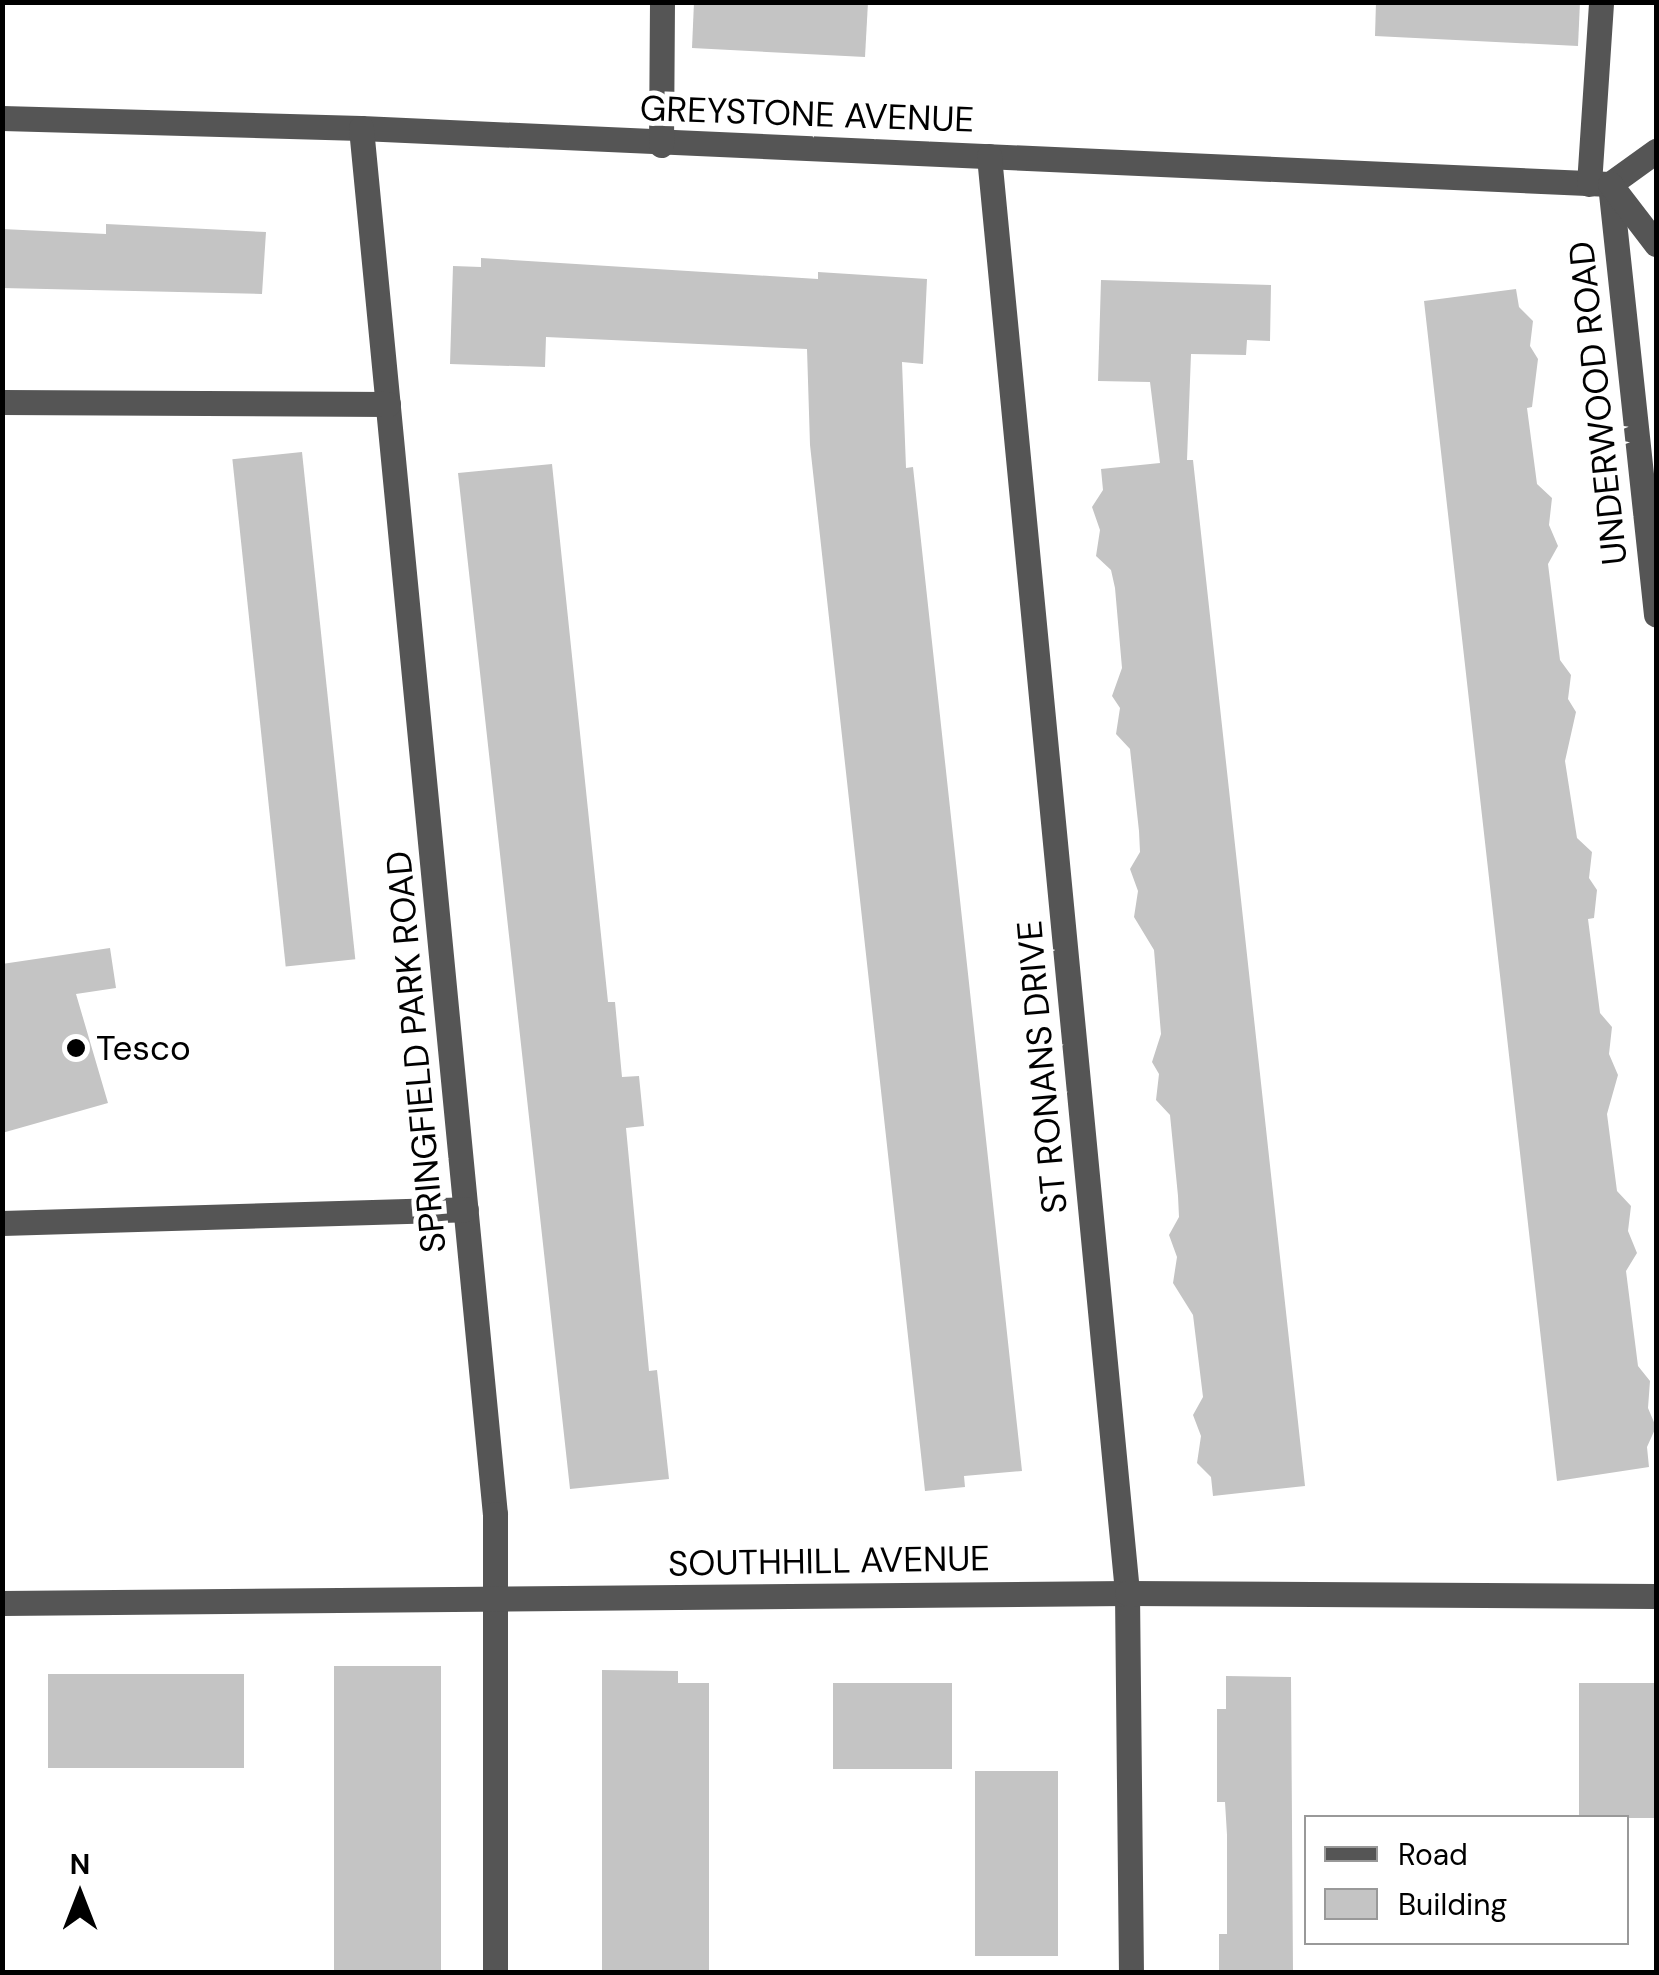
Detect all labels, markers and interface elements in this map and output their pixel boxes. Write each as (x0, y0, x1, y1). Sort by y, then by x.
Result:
street label: GREYSTONE AVENUE (639, 87, 975, 141)
street label: UNDERWOOD ROAD (1560, 239, 1636, 567)
street label: SPRINGFIELD PARK ROAD (378, 849, 454, 1255)
street label: ST RONANS DRIVE (1008, 919, 1076, 1215)
place label: Tesco (96, 1027, 191, 1069)
marker: Tesco (65, 1037, 87, 1059)
street label: SOUTHHILL AVENUE (668, 1537, 990, 1585)
legend (1304, 1815, 1629, 1945)
text: Road (1398, 1835, 1468, 1874)
north arrow (30, 1845, 130, 1945)
text: N (70, 1846, 90, 1883)
text: Building (1398, 1885, 1507, 1924)

